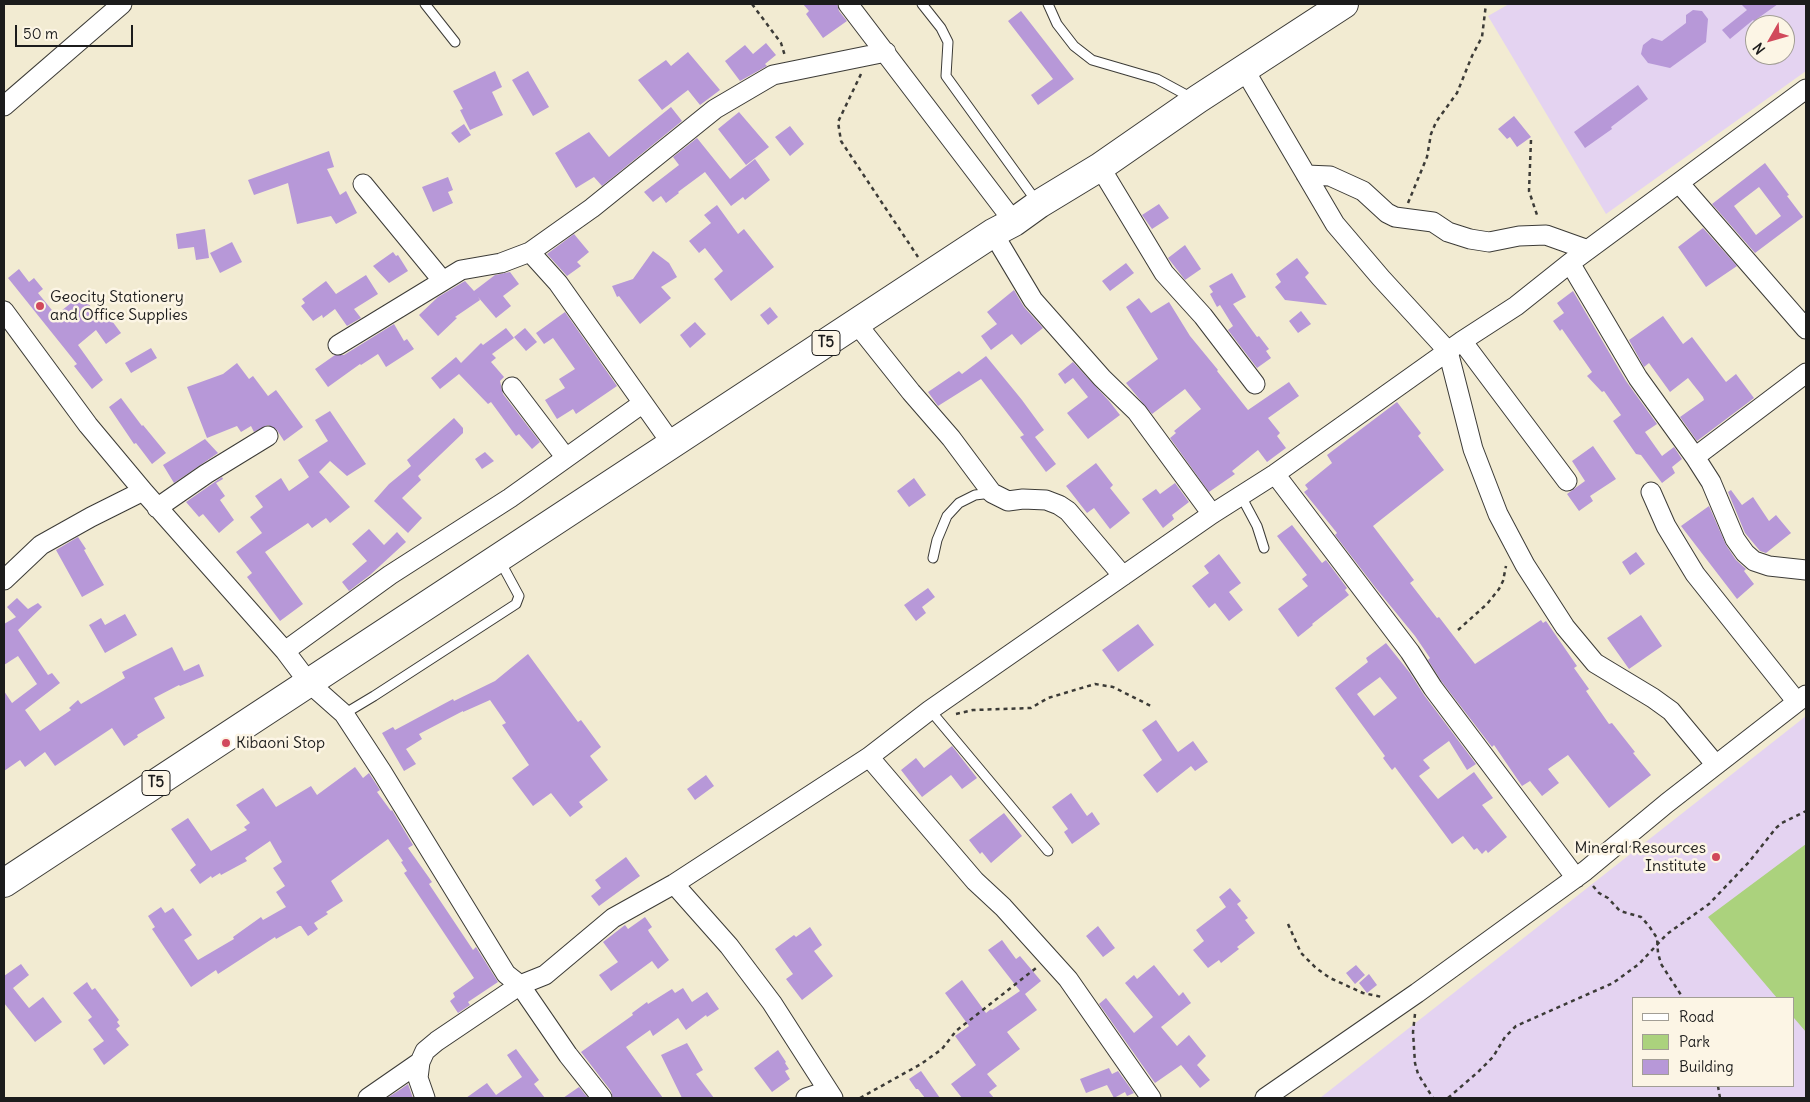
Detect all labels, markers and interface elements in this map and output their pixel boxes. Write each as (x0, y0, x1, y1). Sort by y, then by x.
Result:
scale bar (18, 15, 135, 47)
north arrow (1745, 15, 1795, 65)
text: 50 m (23, 24, 58, 43)
text: N (1749, 39, 1769, 58)
place label: Geocity Stationery and Office Supplies (50, 287, 188, 325)
marker: Geocity Stationery and Office Supplies (34, 300, 46, 312)
road number: T5 (812, 330, 840, 356)
place label: Kibaoni Stop (236, 733, 325, 753)
marker: Kibaoni Stop (220, 737, 232, 749)
road number: T5 (142, 770, 170, 796)
place label: Mineral Resources Institute (1575, 838, 1706, 876)
marker: Mineral Resources Institute (1710, 851, 1722, 863)
legend (1632, 997, 1795, 1087)
text: Road (1679, 1007, 1714, 1026)
text: Park (1679, 1032, 1710, 1051)
text: Building (1679, 1057, 1734, 1076)

